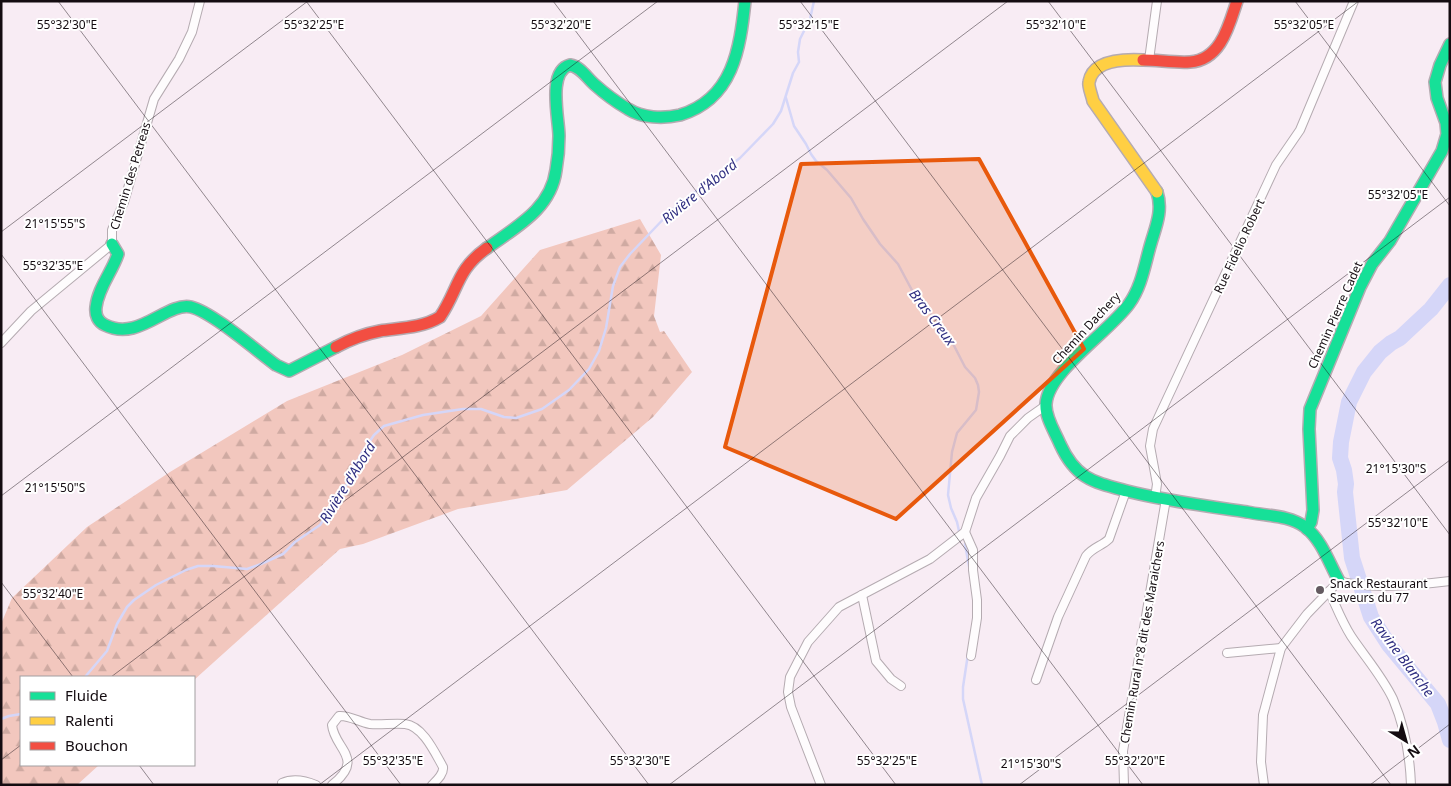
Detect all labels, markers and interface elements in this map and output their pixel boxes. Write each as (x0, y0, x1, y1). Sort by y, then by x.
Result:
text: 55°32'30"E (37, 16, 97, 33)
text: 55°32'25"E (284, 16, 344, 33)
text: 55°32'20"E (531, 16, 591, 33)
text: 55°32'15"E (779, 16, 839, 33)
text: 55°32'10"E (1026, 16, 1086, 33)
text: 55°32'05"E (1274, 16, 1334, 33)
street label: Chemin des Petreas (106, 120, 155, 232)
water label: Rivière d'Abord (657, 154, 741, 227)
text: 55°32'05"E (1368, 186, 1428, 203)
street label: Rue Fidelio Robert (1210, 195, 1269, 296)
text: 21°15'55"S (25, 215, 86, 232)
text: 55°32'35"E (23, 257, 83, 274)
street label: Chemin Pierre Cadet (1304, 258, 1367, 371)
water label: Bras Creux (905, 285, 961, 350)
street label: Chemin Dachery (1048, 288, 1125, 368)
water label: Rivière d'Abord (315, 437, 380, 526)
text: 21°15'30"S (1366, 460, 1427, 477)
text: 21°15'50"S (25, 479, 86, 496)
text: 55°32'10"E (1368, 514, 1428, 531)
street label: Chemin Rural n°8 dit des Maraichers (1116, 539, 1168, 745)
place label: Snack Restaurant Saveurs du 77 (1330, 575, 1428, 606)
marker: Snack Restaurant Saveurs du 77 (1314, 584, 1326, 596)
text: 55°32'40"E (23, 585, 83, 602)
water label: Ravine Blanche (1367, 614, 1439, 700)
legend (20, 676, 195, 766)
text: Fluide (65, 685, 107, 705)
text: Ralenti (65, 710, 114, 730)
north arrow (1381, 716, 1431, 766)
text: Bouchon (65, 735, 128, 755)
text: N (1404, 741, 1424, 763)
text: 55°32'35"E (363, 752, 423, 769)
text: 55°32'30"E (610, 752, 670, 769)
text: 55°32'25"E (857, 752, 917, 769)
text: 55°32'20"E (1105, 752, 1165, 769)
text: 21°15'30"S (1001, 755, 1062, 772)

